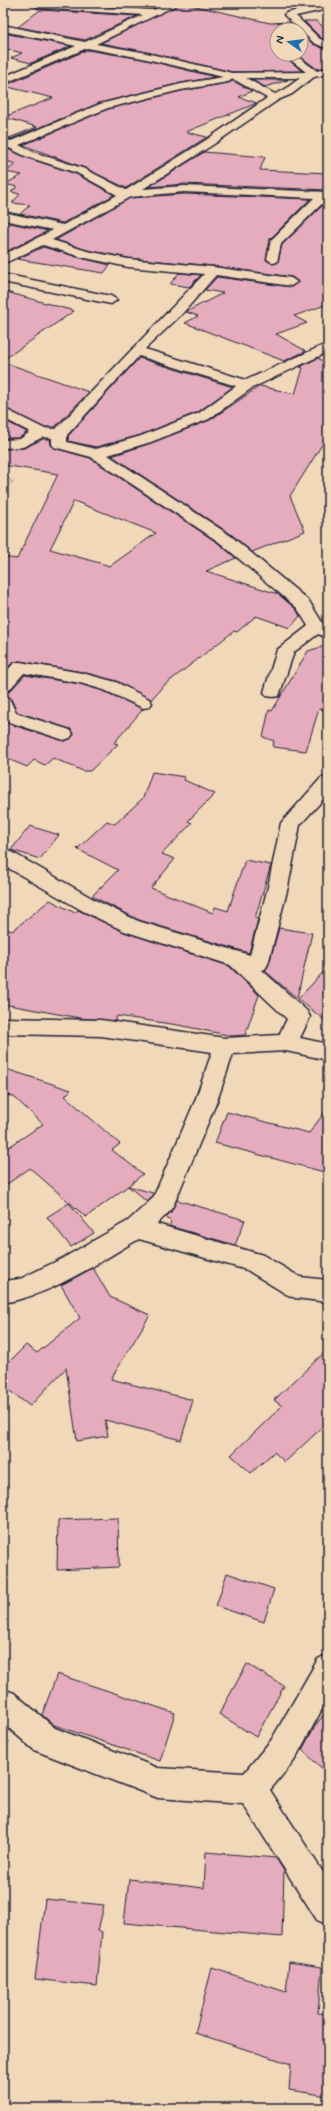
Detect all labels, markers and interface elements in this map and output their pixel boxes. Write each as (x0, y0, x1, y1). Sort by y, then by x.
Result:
north arrow (269, 22, 309, 62)
text: N (273, 35, 288, 45)

